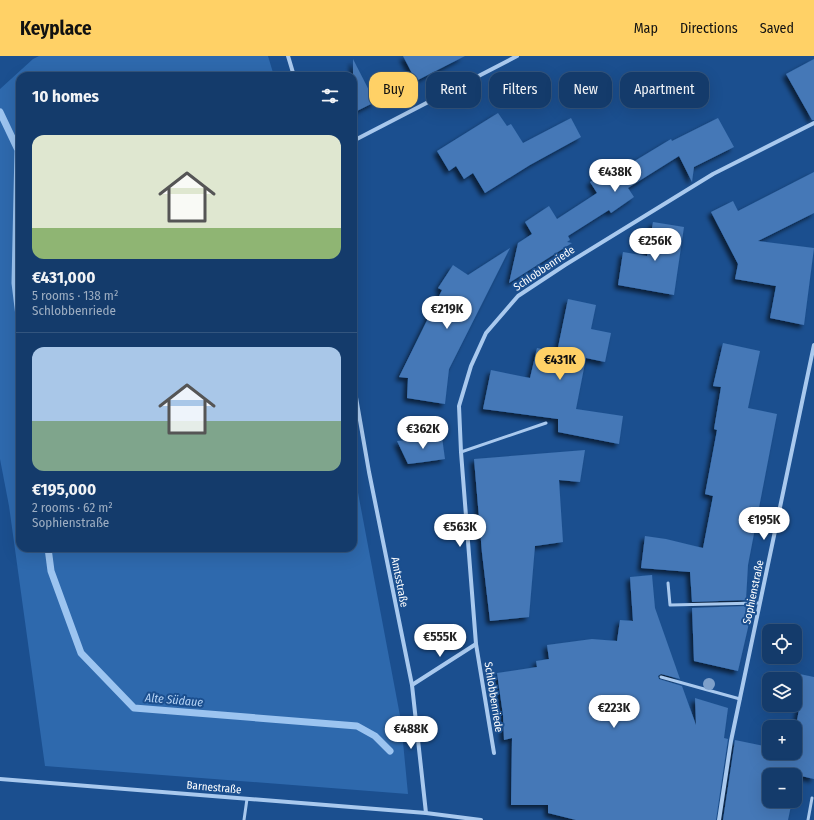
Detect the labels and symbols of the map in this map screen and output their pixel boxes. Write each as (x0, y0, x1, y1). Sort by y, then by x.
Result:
pin: €438K (587, 159, 643, 193)
pin: €256K (627, 228, 683, 262)
street label: Schlobbenriede (511, 243, 577, 294)
pin: €219K (419, 296, 475, 330)
pin: €431K (532, 347, 588, 381)
pin: €362K (395, 416, 451, 450)
pin: €195K (736, 507, 792, 541)
pin: €563K (432, 514, 488, 548)
street label: Amtsstraße (388, 556, 411, 608)
street label: Sophienstraße (740, 559, 767, 625)
pin: €555K (412, 624, 468, 658)
street label: Schlobbenriede (482, 661, 505, 733)
water label: Alte Südaue (143, 690, 204, 710)
pin: €223K (586, 695, 642, 729)
pin: €488K (383, 716, 439, 750)
street label: Barnestraße (186, 779, 242, 796)

